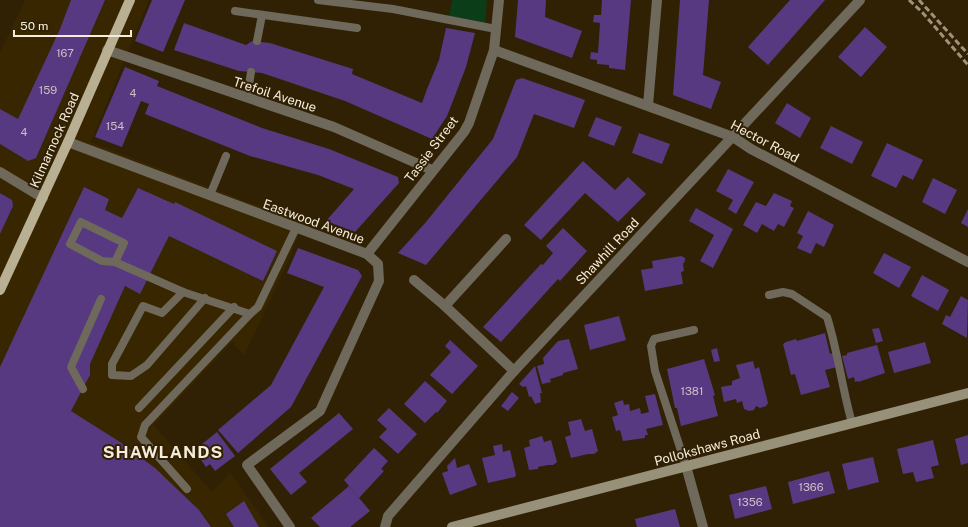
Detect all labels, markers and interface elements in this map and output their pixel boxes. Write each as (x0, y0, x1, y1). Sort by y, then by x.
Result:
scale bar (14, 12, 131, 38)
text: 50 m (20, 19, 48, 33)
house number: 167 (56, 47, 74, 59)
street label: Trefoil Avenue (231, 74, 318, 115)
house number: 159 (39, 84, 57, 96)
house number: 4 (130, 87, 137, 99)
street label: Kilmarnock Road (27, 90, 82, 190)
street label: Tassie Street (402, 113, 461, 185)
street label: Hector Road (728, 117, 802, 166)
house number: 154 (106, 120, 124, 132)
house number: 4 (21, 126, 28, 138)
street label: Eastwood Avenue (261, 196, 367, 247)
street label: Shawhill Road (573, 215, 642, 288)
house number: 1381 (681, 385, 703, 397)
street label: Pollokshaws Road (653, 426, 762, 469)
district label: SHAWLANDS (103, 442, 223, 462)
house number: 1366 (799, 481, 824, 493)
house number: 1356 (737, 496, 763, 508)

